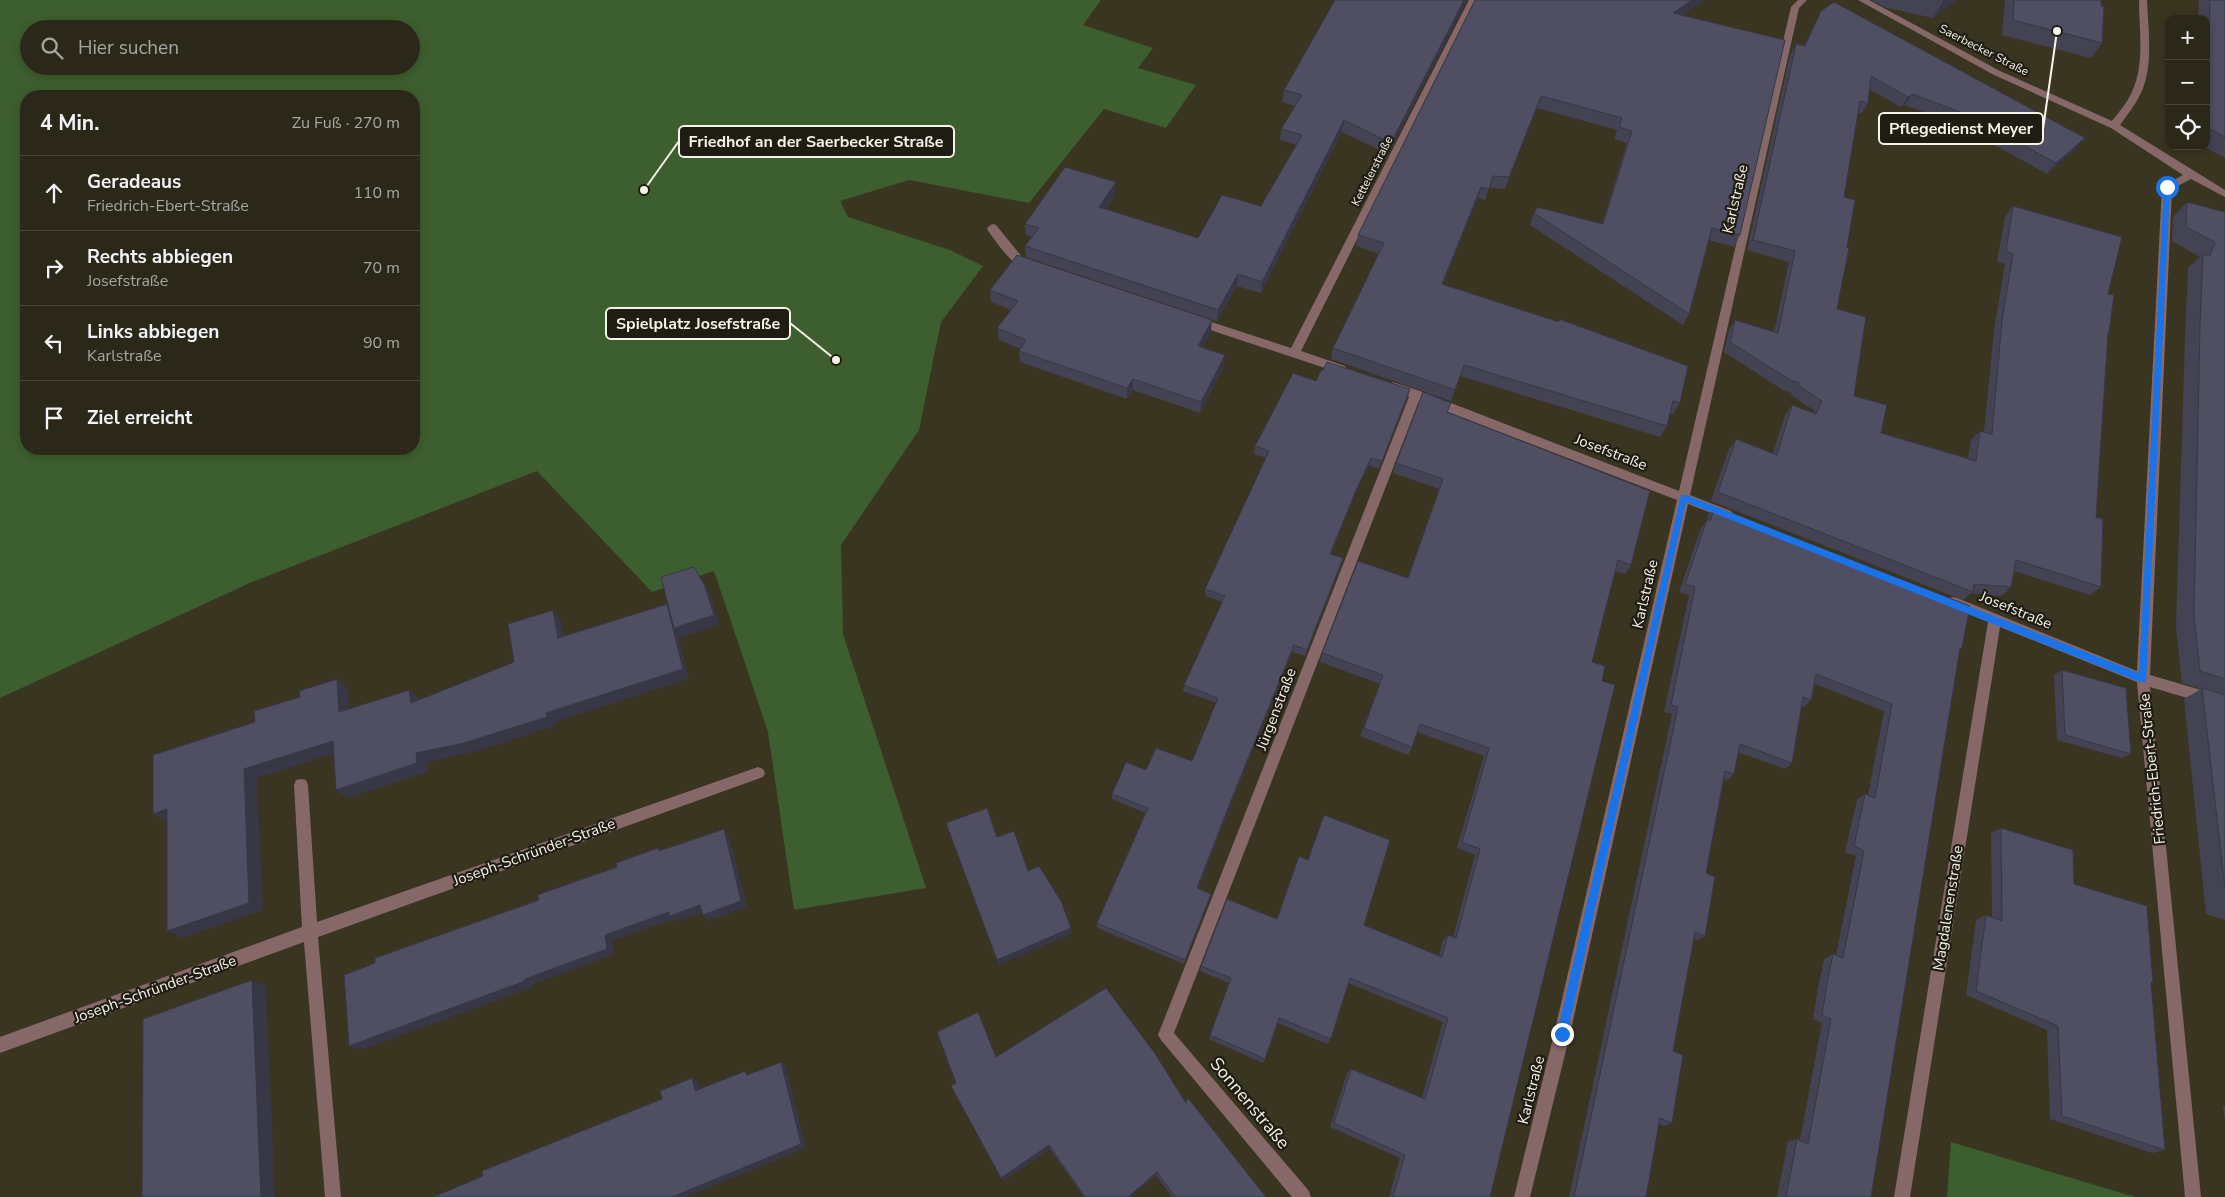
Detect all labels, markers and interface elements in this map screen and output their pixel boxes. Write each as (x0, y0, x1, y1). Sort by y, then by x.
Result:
map controls (2165, 15, 2210, 150)
button: + (2165, 15, 2210, 60)
search box (20, 20, 420, 75)
street label: Saerbecker Straße (1936, 20, 2032, 80)
icon: search (38, 34, 66, 62)
text: Hier suchen (78, 35, 179, 61)
button: − (2165, 60, 2210, 105)
button: locate (2165, 105, 2210, 150)
text: 4 Min. (40, 109, 99, 137)
text: Zu Fuß · 270 m (292, 112, 400, 134)
callout: Pflegedienst Meyer (1879, 113, 2043, 144)
text: Pflegedienst Meyer (1889, 118, 2034, 140)
callout: Friedhof an der Saerbecker Straße (679, 126, 954, 157)
text: Friedhof an der Saerbecker Straße (689, 131, 944, 153)
street label: Kettelerstraße (1347, 133, 1397, 209)
street label: Karlstraße (1717, 163, 1753, 235)
text: Geradeaus (87, 169, 181, 195)
route start (2156, 176, 2179, 199)
icon: ahead (40, 179, 68, 207)
text: 110 m (353, 182, 400, 204)
text: Friedrich-Ebert-Straße (87, 195, 249, 217)
text: Rechts abbiegen (87, 244, 233, 270)
icon: right (40, 254, 68, 282)
text: 70 m (363, 257, 400, 279)
text: Josefstraße (87, 270, 168, 292)
callout: Spielplatz Josefstraße (606, 308, 790, 339)
text: Spielplatz Josefstraße (616, 313, 780, 335)
text: Links abbiegen (87, 319, 219, 345)
icon: left (40, 329, 68, 357)
text: 90 m (363, 332, 400, 354)
text: Karlstraße (87, 345, 162, 367)
icon: arrive (40, 404, 68, 432)
text: Ziel erreicht (87, 405, 192, 431)
street label: Josefstraße (1571, 429, 1650, 475)
street label: Karlstraße (1627, 558, 1663, 630)
street label: Josefstraße (1976, 586, 2055, 634)
street label: Jürgenstraße (1251, 665, 1301, 754)
street label: Friedrich-Ebert-Straße (2134, 693, 2170, 845)
street label: Joseph-Schründer-Straße (449, 813, 618, 891)
street label: Magdalenenstraße (1928, 844, 1968, 972)
street label: Joseph-Schründer-Straße (70, 950, 239, 1028)
route end (1551, 1023, 1574, 1046)
street label: Sonnenstraße (1205, 1052, 1295, 1154)
street label: Karlstraße (1513, 1054, 1549, 1126)

